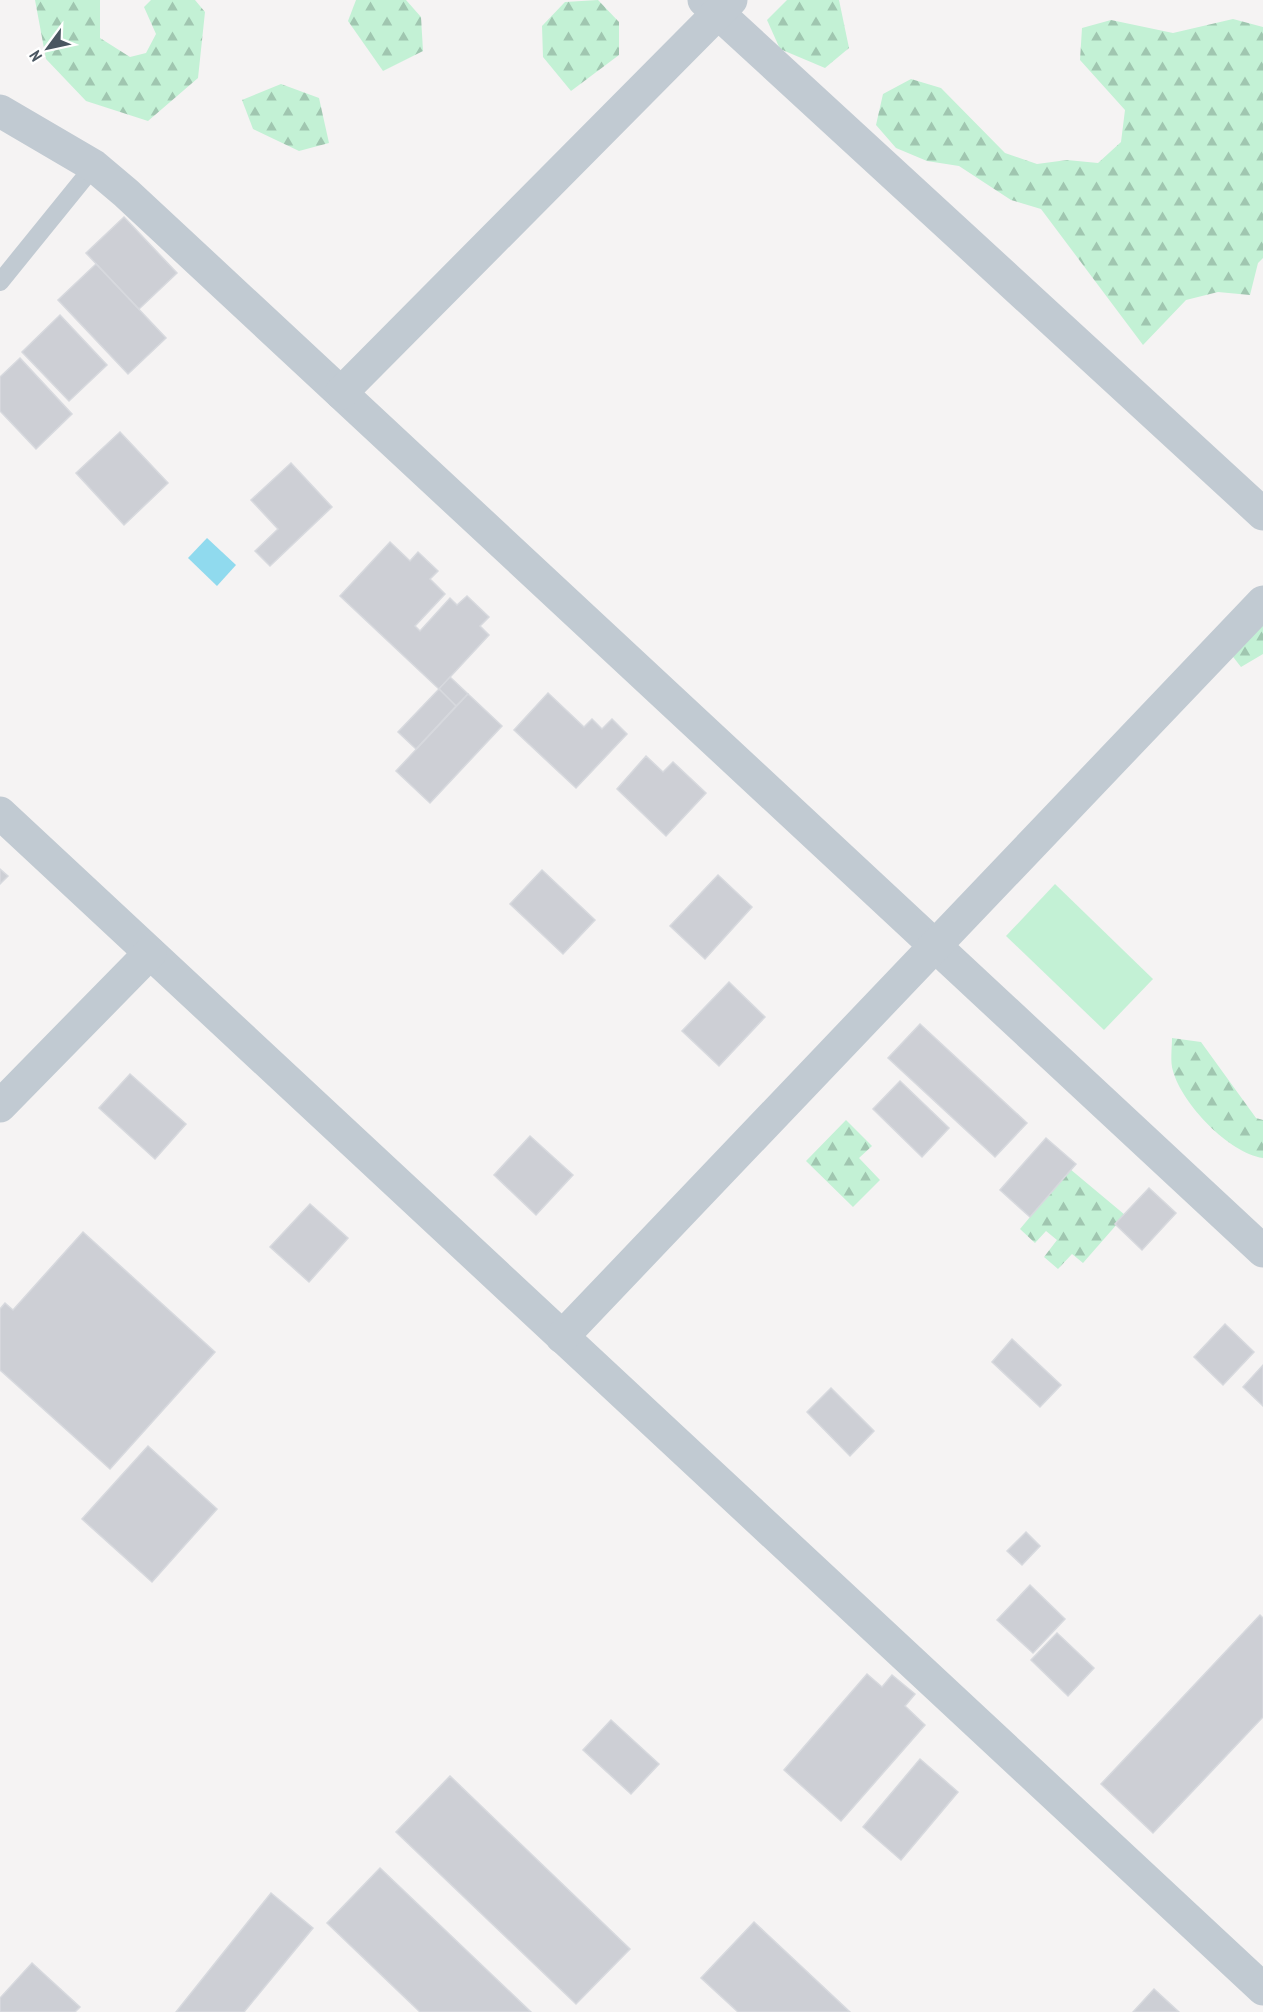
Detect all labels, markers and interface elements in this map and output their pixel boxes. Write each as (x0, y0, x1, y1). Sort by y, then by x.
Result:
north arrow (18, 18, 78, 78)
text: N (25, 47, 46, 65)

